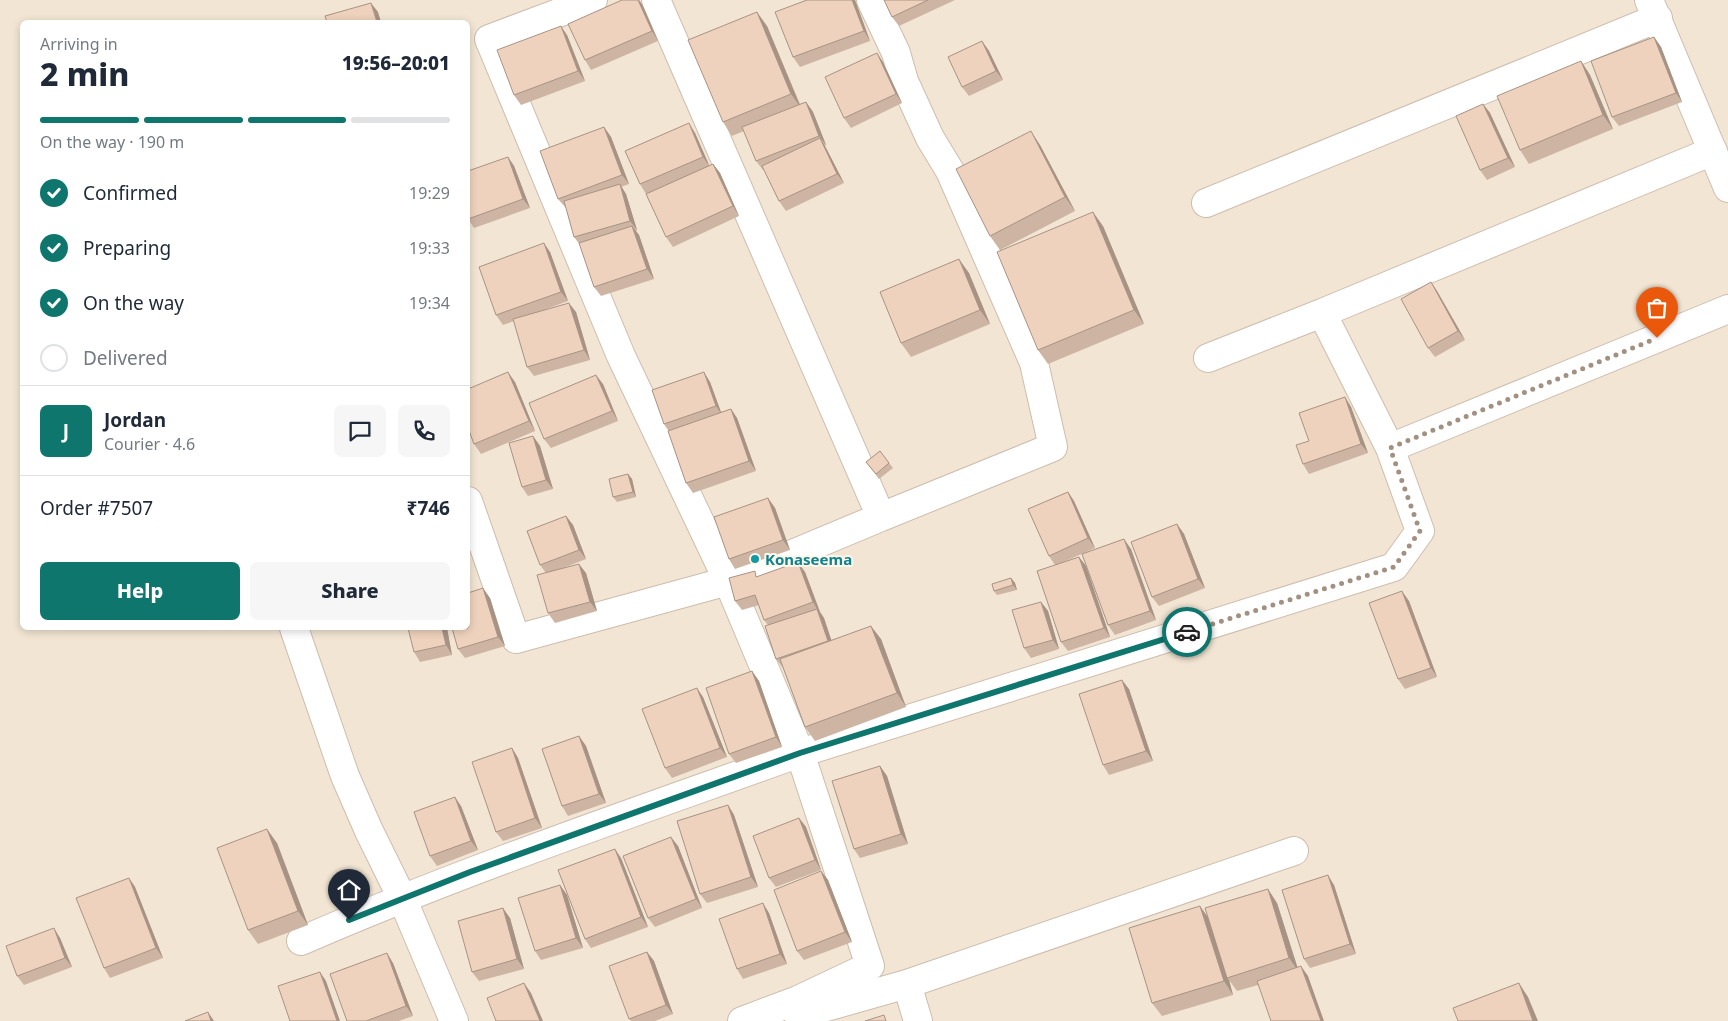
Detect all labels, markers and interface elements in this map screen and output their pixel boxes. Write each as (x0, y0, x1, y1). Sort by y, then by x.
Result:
text: Arriving in (40, 33, 118, 55)
text: 19:56–20:01 (342, 50, 450, 76)
text: 2 min (40, 52, 129, 95)
text: On the way · 190 m (40, 131, 184, 153)
icon: check (40, 179, 68, 207)
text: Confirmed (83, 180, 178, 206)
text: 19:29 (409, 182, 450, 204)
icon: check (40, 234, 68, 262)
text: Preparing (83, 235, 171, 261)
text: 19:33 (409, 237, 450, 259)
pin (1636, 287, 1678, 338)
icon: check (40, 289, 68, 317)
text: On the way (83, 290, 184, 316)
text: 19:34 (409, 292, 450, 314)
icon: bag (1643, 294, 1671, 322)
text: Delivered (83, 345, 168, 371)
button: chat (334, 405, 386, 457)
button: phone (398, 405, 450, 457)
text: Jordan (104, 407, 166, 433)
text: J (63, 418, 69, 444)
text: Courier · 4.6 (104, 433, 195, 455)
text: Order #7507 (40, 495, 153, 521)
text: ₹746 (407, 495, 450, 521)
place label: Konaseema (765, 549, 852, 569)
marker: Konaseema (749, 553, 761, 565)
button: Help (40, 562, 240, 620)
button: Share (250, 562, 450, 620)
courier (1162, 607, 1212, 657)
icon: car (1173, 618, 1201, 646)
pin (328, 869, 370, 920)
icon: home (335, 876, 363, 904)

